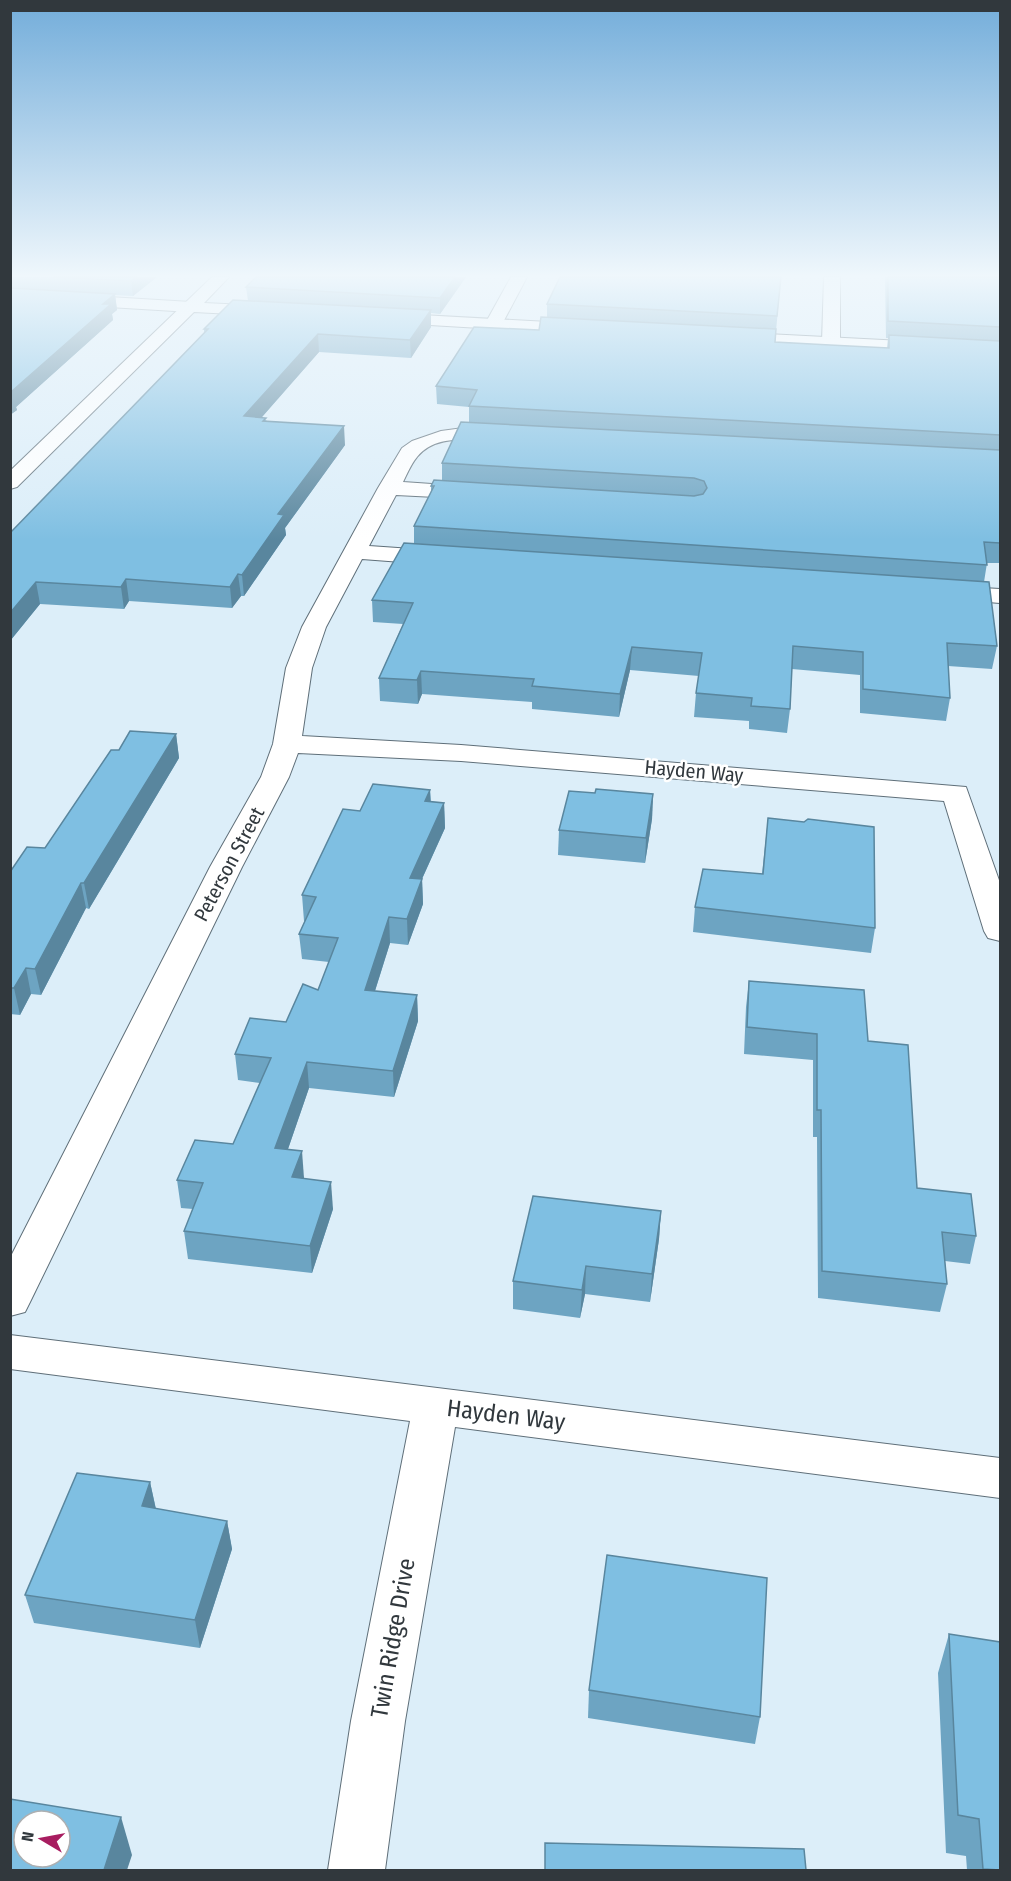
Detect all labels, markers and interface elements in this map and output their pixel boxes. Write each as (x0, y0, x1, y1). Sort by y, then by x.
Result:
street label: Hayden Way (644, 755, 744, 787)
street label: Peterson Street (189, 802, 269, 925)
street label: Hayden Way (445, 1394, 567, 1436)
street label: Twin Ridge Drive (365, 1556, 421, 1720)
north arrow (12, 1809, 72, 1869)
text: N (18, 1830, 38, 1843)

